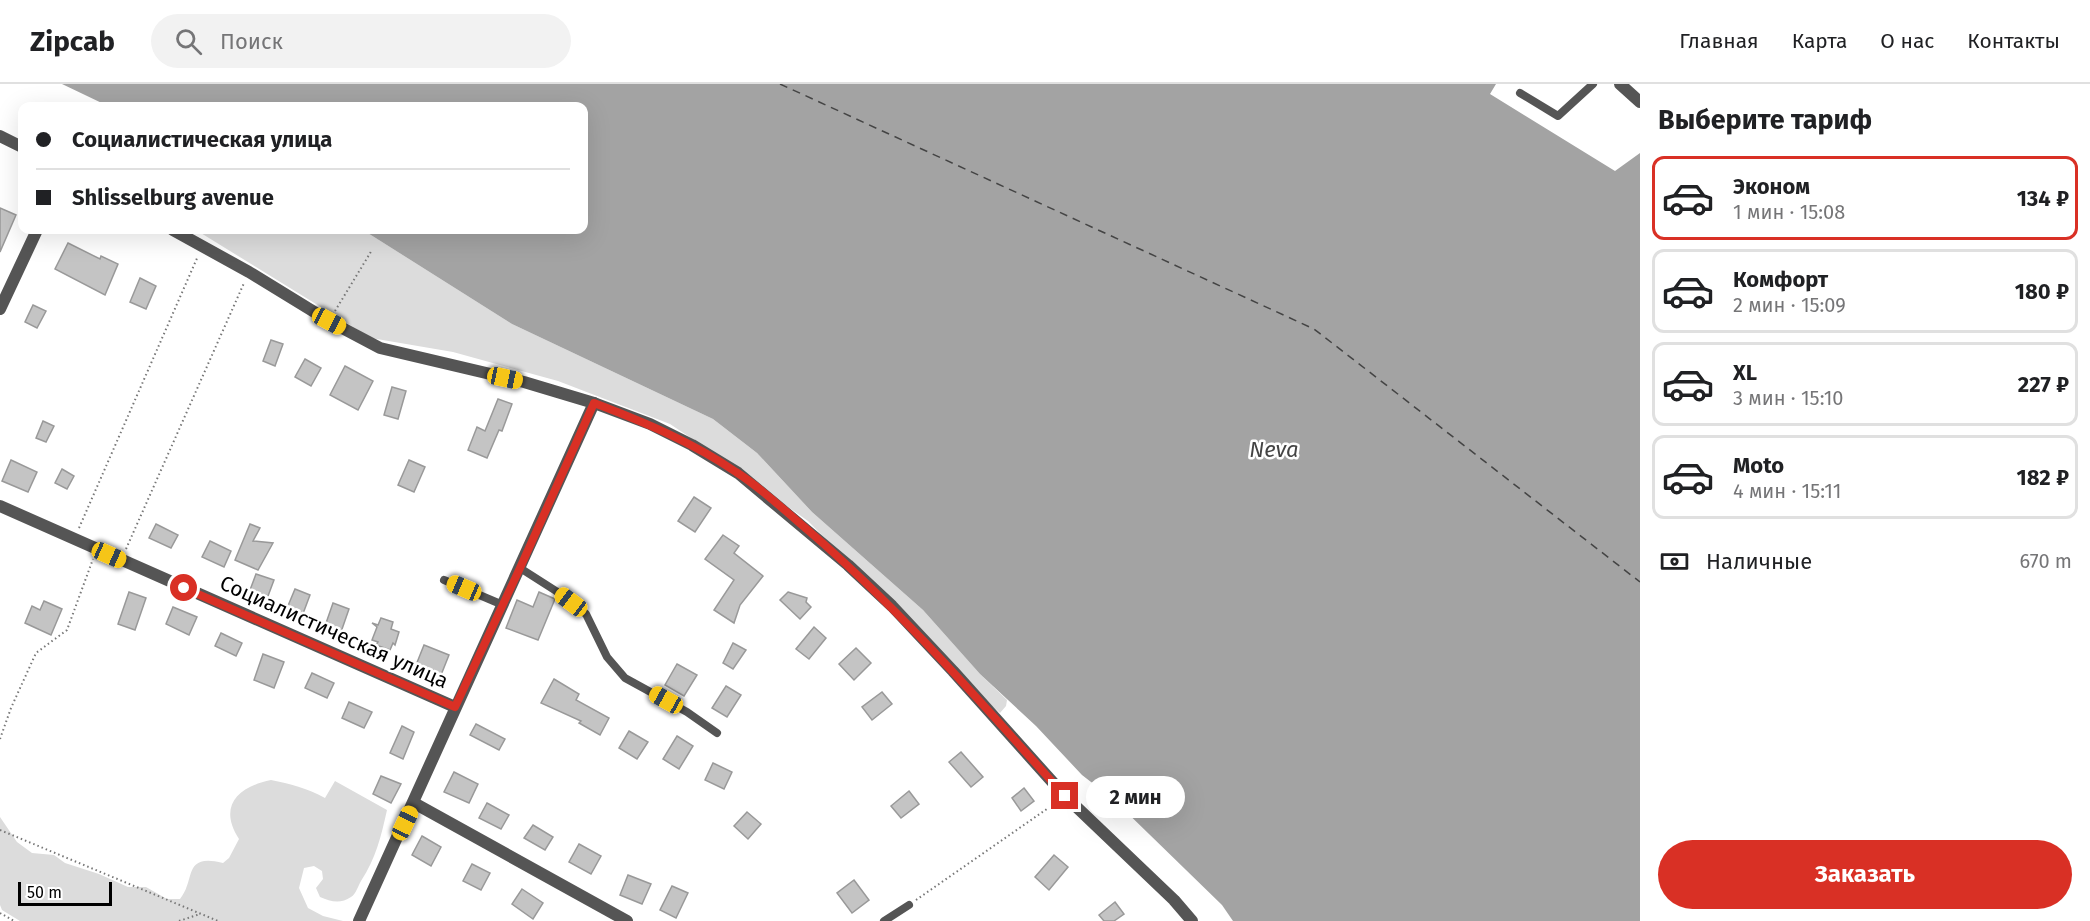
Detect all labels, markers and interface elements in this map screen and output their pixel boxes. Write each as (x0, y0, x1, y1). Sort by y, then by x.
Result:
search box (151, 14, 571, 68)
text: Zipcab (30, 25, 115, 58)
icon: search (172, 25, 205, 58)
text: Поиск (220, 28, 283, 55)
text: Главная (1679, 28, 1759, 54)
text: Карта (1792, 28, 1847, 54)
text: О нас (1880, 28, 1934, 54)
text: Контакты (1967, 28, 2060, 54)
text: Выберите тариф (1658, 104, 1872, 136)
text: Социалистическая улица (72, 126, 332, 153)
icon: car (1661, 171, 1715, 225)
text: Эконом (1733, 173, 1810, 200)
text: Shlisselburg avenue (72, 184, 274, 211)
text: 134 ₽ (2017, 185, 2069, 212)
text: 1 мин · 15:08 (1733, 200, 1845, 224)
icon: car (1661, 264, 1715, 318)
text: Комфорт (1733, 266, 1828, 293)
text: 180 ₽ (2015, 278, 2069, 305)
text: 2 мин · 15:09 (1733, 293, 1846, 317)
car (309, 305, 349, 337)
icon: car (1661, 357, 1715, 411)
text: XL (1733, 359, 1757, 386)
car (486, 365, 524, 391)
text: 227 ₽ (2018, 371, 2069, 398)
text: 3 мин · 15:10 (1733, 386, 1843, 410)
water label: Neva (1249, 436, 1299, 463)
icon: car (1661, 450, 1715, 504)
text: Moto (1733, 452, 1784, 479)
text: 182 ₽ (2017, 464, 2069, 491)
text: 4 мин · 15:11 (1733, 479, 1841, 503)
car (89, 539, 129, 571)
icon: cash (1658, 545, 1691, 578)
text: Наличные (1706, 548, 1812, 575)
text: 670 m (2020, 549, 2072, 573)
street label: Социалистическая улица (216, 570, 452, 694)
car (444, 573, 484, 603)
route start (170, 574, 197, 601)
car (551, 584, 591, 620)
car (646, 683, 686, 717)
callout: 2 мин (1086, 775, 1185, 817)
route end (1051, 782, 1078, 809)
text: 2 мин (1109, 785, 1162, 809)
car (389, 803, 421, 843)
button: Заказать (1658, 840, 2072, 909)
scale bar (18, 879, 112, 906)
text: 50 m (27, 883, 62, 902)

